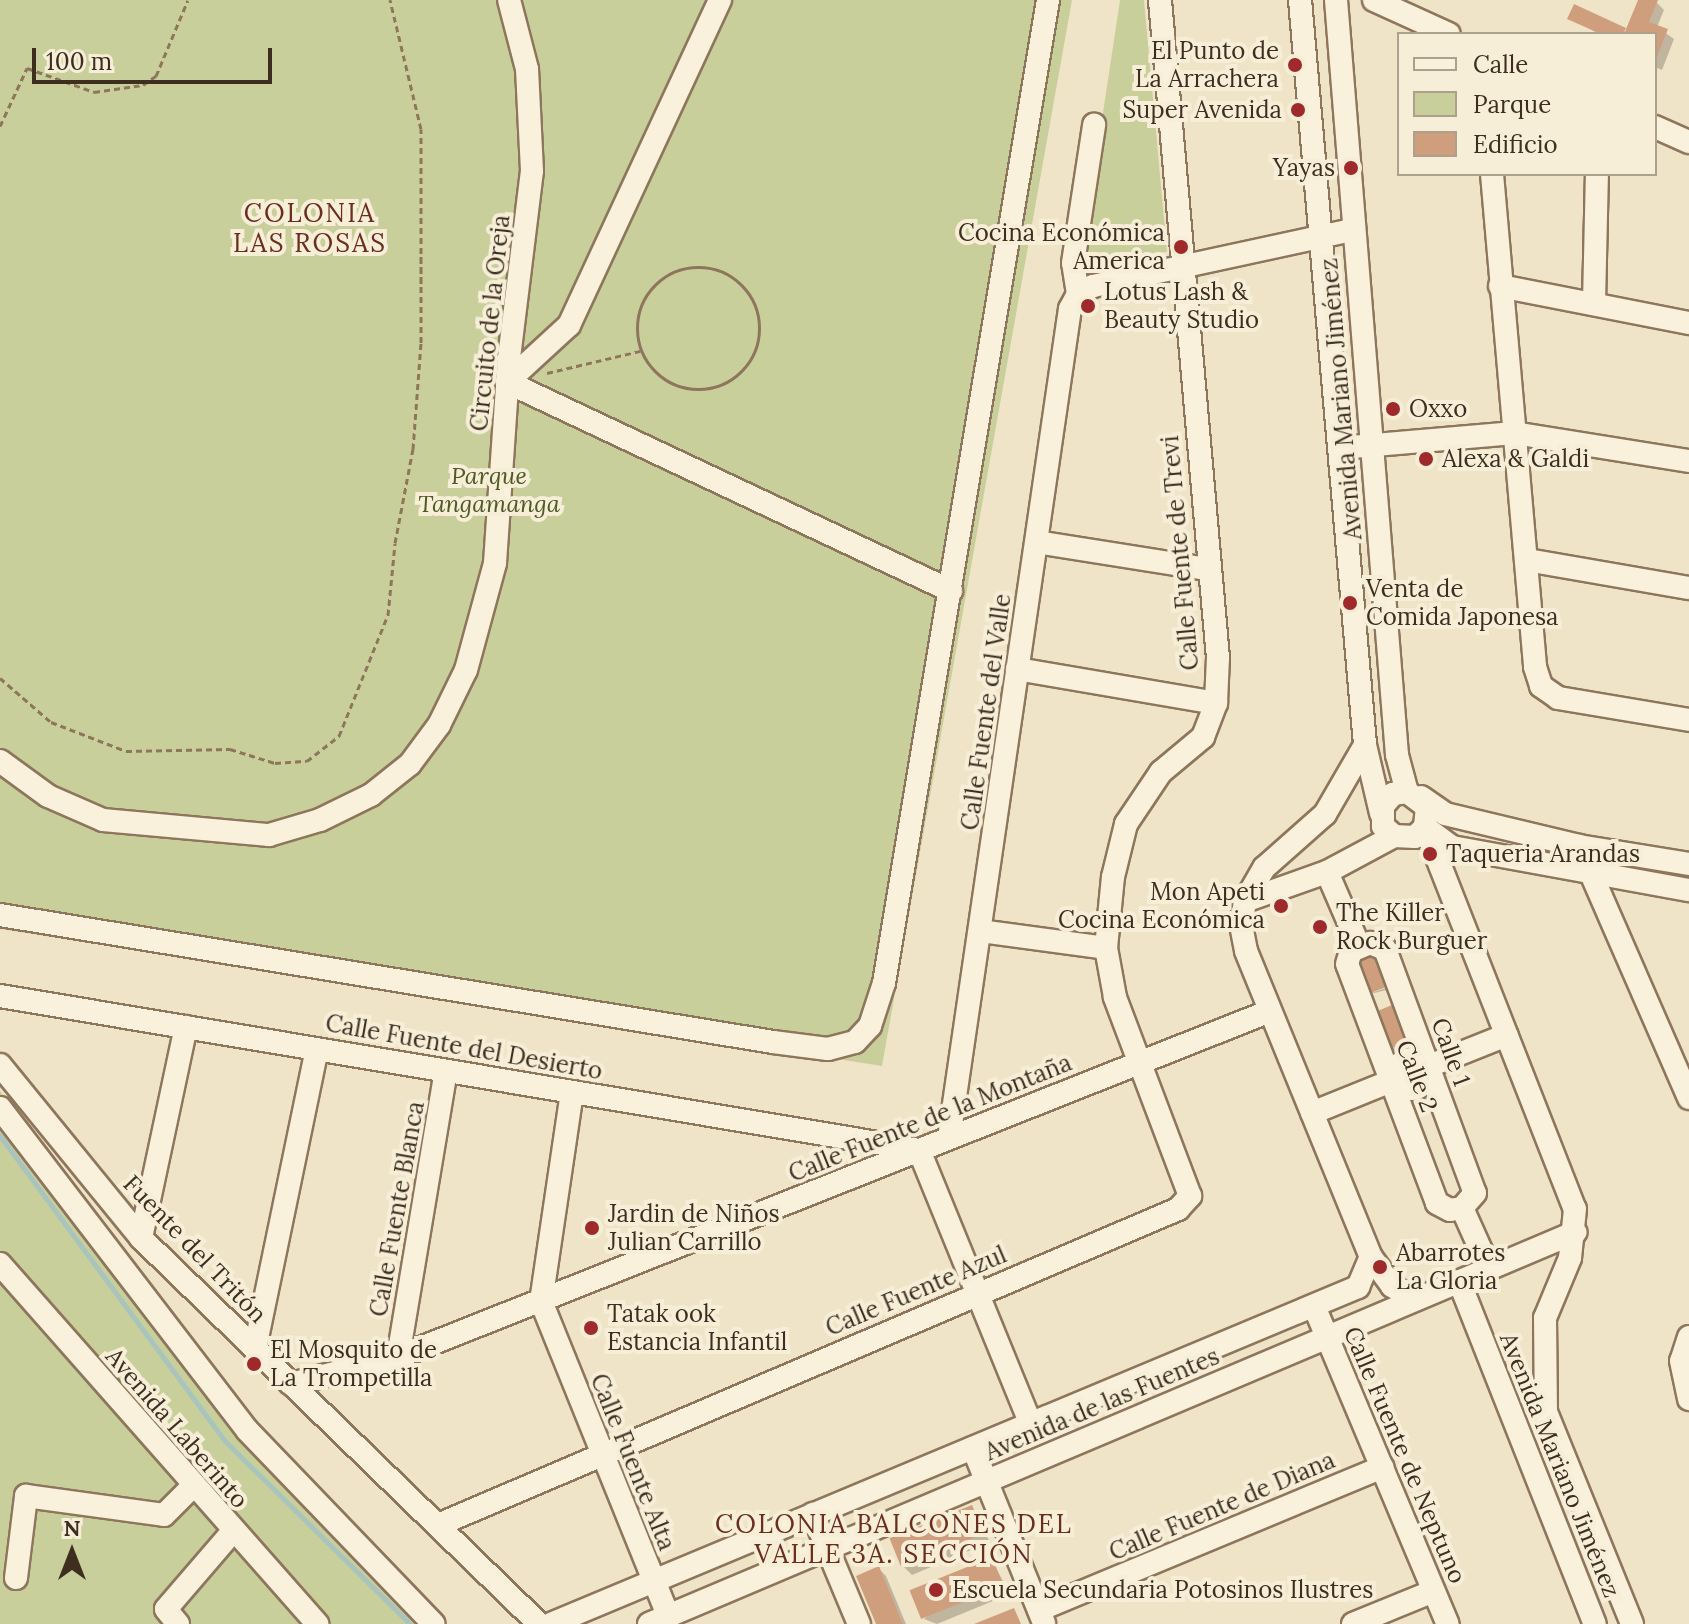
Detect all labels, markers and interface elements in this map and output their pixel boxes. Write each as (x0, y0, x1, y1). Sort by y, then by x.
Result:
scale bar (36, 32, 276, 82)
legend (1397, 32, 1657, 176)
place label: El Punto de La Arrachera (1135, 37, 1279, 93)
text: 100 m (46, 46, 112, 77)
text: Calle (1473, 49, 1528, 80)
marker: El Punto de La Arrachera (1286, 56, 1304, 74)
text: Parque (1473, 89, 1551, 120)
place label: Super Avenida (1123, 96, 1282, 124)
marker: Super Avenida (1289, 101, 1307, 119)
text: Edificio (1473, 129, 1558, 160)
place label: Yayas (1273, 154, 1335, 182)
marker: Yayas (1342, 159, 1360, 177)
district label: COLONIA LAS ROSAS (233, 197, 387, 258)
street label: Circuito de la Oreja (464, 213, 516, 433)
place label: Cocina Económica America (958, 219, 1165, 275)
marker: Cocina Económica America (1172, 238, 1190, 256)
street label: Avenida Mariano Jiménez (1314, 257, 1368, 541)
place label: Lotus Lash & Beauty Studio (1104, 278, 1259, 334)
marker: Lotus Lash & Beauty Studio (1079, 297, 1097, 315)
place label: Oxxo (1409, 395, 1467, 423)
marker: Oxxo (1384, 400, 1402, 418)
street label: Calle Fuente de Trevi (1155, 434, 1205, 672)
place label: Alexa & Galdi (1442, 445, 1589, 473)
marker: Alexa & Galdi (1417, 450, 1435, 468)
park label: Parque Tangamanga (418, 462, 560, 518)
place label: Venta de Comida Japonesa (1366, 575, 1558, 631)
street label: Calle Fuente del Valle (955, 592, 1017, 832)
marker: Venta de Comida Japonesa (1341, 594, 1359, 612)
place label: Taqueria Arandas (1446, 840, 1640, 868)
marker: Taqueria Arandas (1421, 845, 1439, 863)
place label: Mon Apeti Cocina Económica (1058, 878, 1265, 934)
marker: Mon Apeti Cocina Económica (1272, 897, 1290, 915)
place label: The Killer Rock Burguer (1336, 899, 1487, 955)
marker: The Killer Rock Burguer (1311, 918, 1329, 936)
street label: Calle Fuente del Desierto (323, 1008, 605, 1086)
street label: Calle 1 (1425, 1014, 1477, 1090)
street label: Calle 2 (1390, 1036, 1444, 1116)
street label: Calle Fuente de la Montaña (784, 1048, 1076, 1188)
street label: Calle Fuente Blanca (364, 1099, 430, 1319)
street label: Fuente del Tritón (117, 1169, 273, 1329)
place label: Jardin de Niños Julian Carrillo (608, 1200, 780, 1256)
marker: Jardin de Niños Julian Carrillo (583, 1219, 601, 1237)
place label: Abarrotes La Gloria (1396, 1239, 1505, 1295)
street label: Calle Fuente Azul (821, 1240, 1011, 1342)
marker: Abarrotes La Gloria (1371, 1258, 1389, 1276)
place label: Tatak ook Estancia Infantil (607, 1300, 787, 1356)
marker: Tatak ook Estancia Infantil (582, 1319, 600, 1337)
street label: Calle Fuente de Neptuno (1338, 1322, 1472, 1588)
street label: Avenida Mariano Jiménez (1494, 1329, 1626, 1601)
place label: El Mosquito de La Trompetilla (270, 1336, 437, 1392)
street label: Avenida Laberinto (100, 1342, 254, 1514)
street label: Avenida de las Fuentes (980, 1342, 1224, 1466)
marker: El Mosquito de La Trompetilla (245, 1355, 263, 1373)
street label: Calle Fuente Alta (584, 1369, 682, 1555)
street label: Calle Fuente de Diana (1105, 1445, 1339, 1567)
district label: COLONIA BALCONES DEL VALLE 3A. SECCIÓN (715, 1508, 1073, 1570)
north arrow (32, 1512, 112, 1592)
text: N (63, 1514, 81, 1542)
place label: Escuela Secundaria Potosinos Ilustres (952, 1576, 1373, 1604)
marker: Escuela Secundaria Potosinos Ilustres (927, 1581, 945, 1599)

